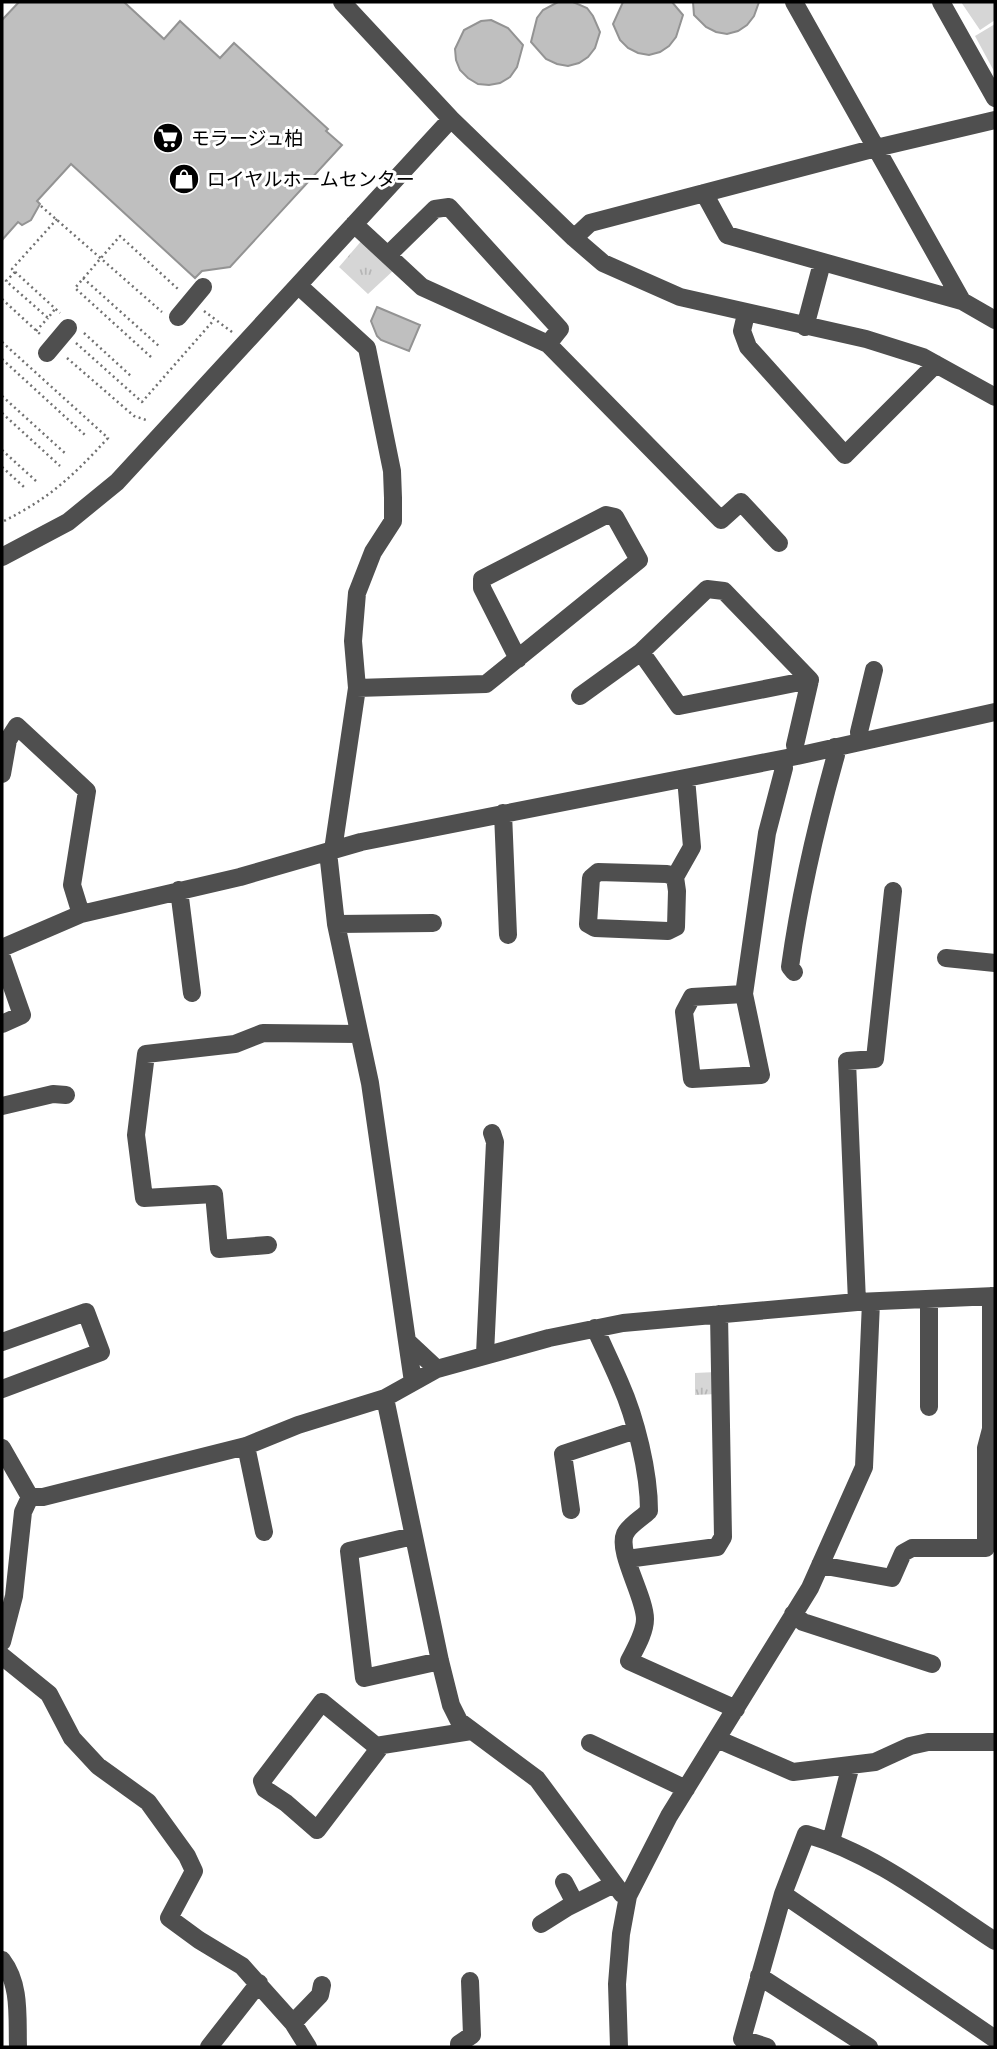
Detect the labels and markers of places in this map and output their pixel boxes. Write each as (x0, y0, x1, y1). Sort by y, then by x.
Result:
supermarket icon: モラージュ柏 (151, 121, 185, 155)
place label: モラージュ柏 (191, 126, 303, 150)
shop icon: ロイヤルホームセンター (167, 162, 201, 196)
place label: ロイヤルホームセンター (207, 167, 415, 191)

